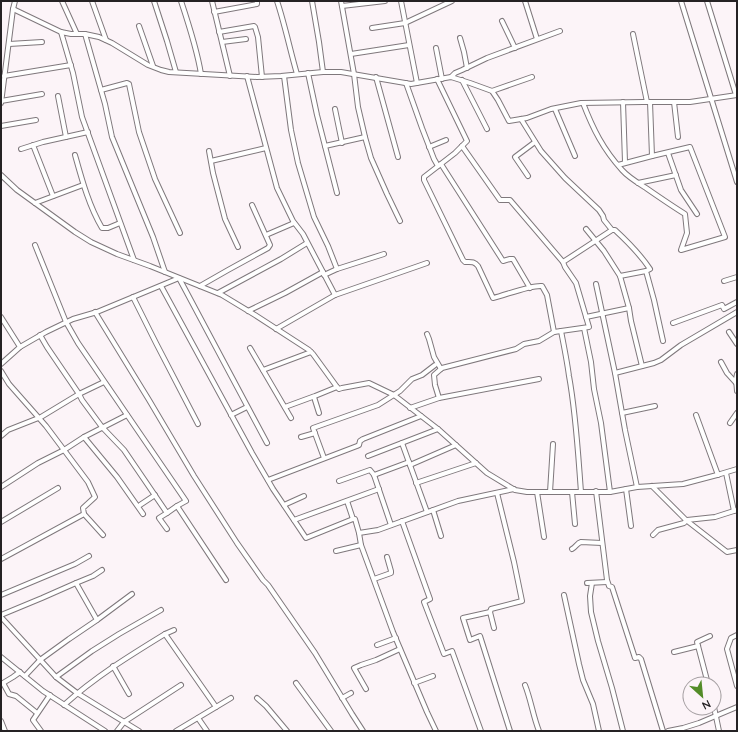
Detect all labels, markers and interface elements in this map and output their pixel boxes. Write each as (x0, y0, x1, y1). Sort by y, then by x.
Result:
north arrow (682, 676, 722, 716)
text: N (700, 697, 713, 713)

